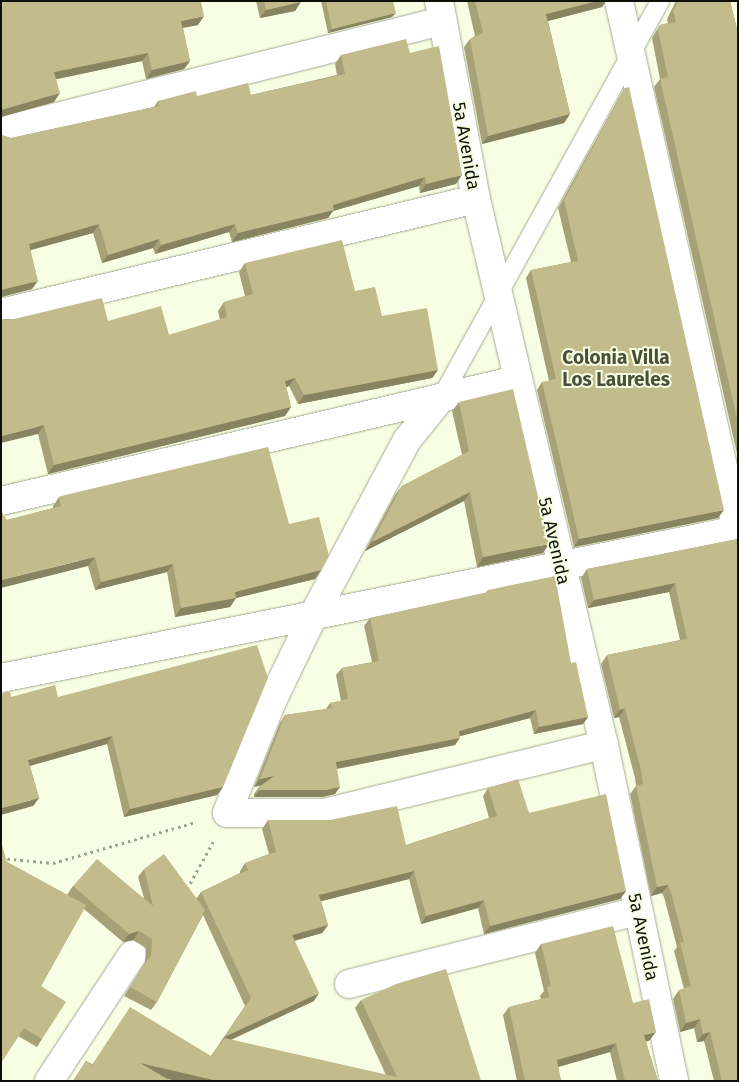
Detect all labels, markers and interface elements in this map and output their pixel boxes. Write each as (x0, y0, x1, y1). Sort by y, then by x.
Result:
street label: 5a Avenida (448, 100, 484, 192)
district label: Colonia Villa Los Laureles (562, 347, 670, 391)
street label: 5a Avenida (534, 495, 574, 587)
street label: 5a Avenida (623, 891, 663, 983)

